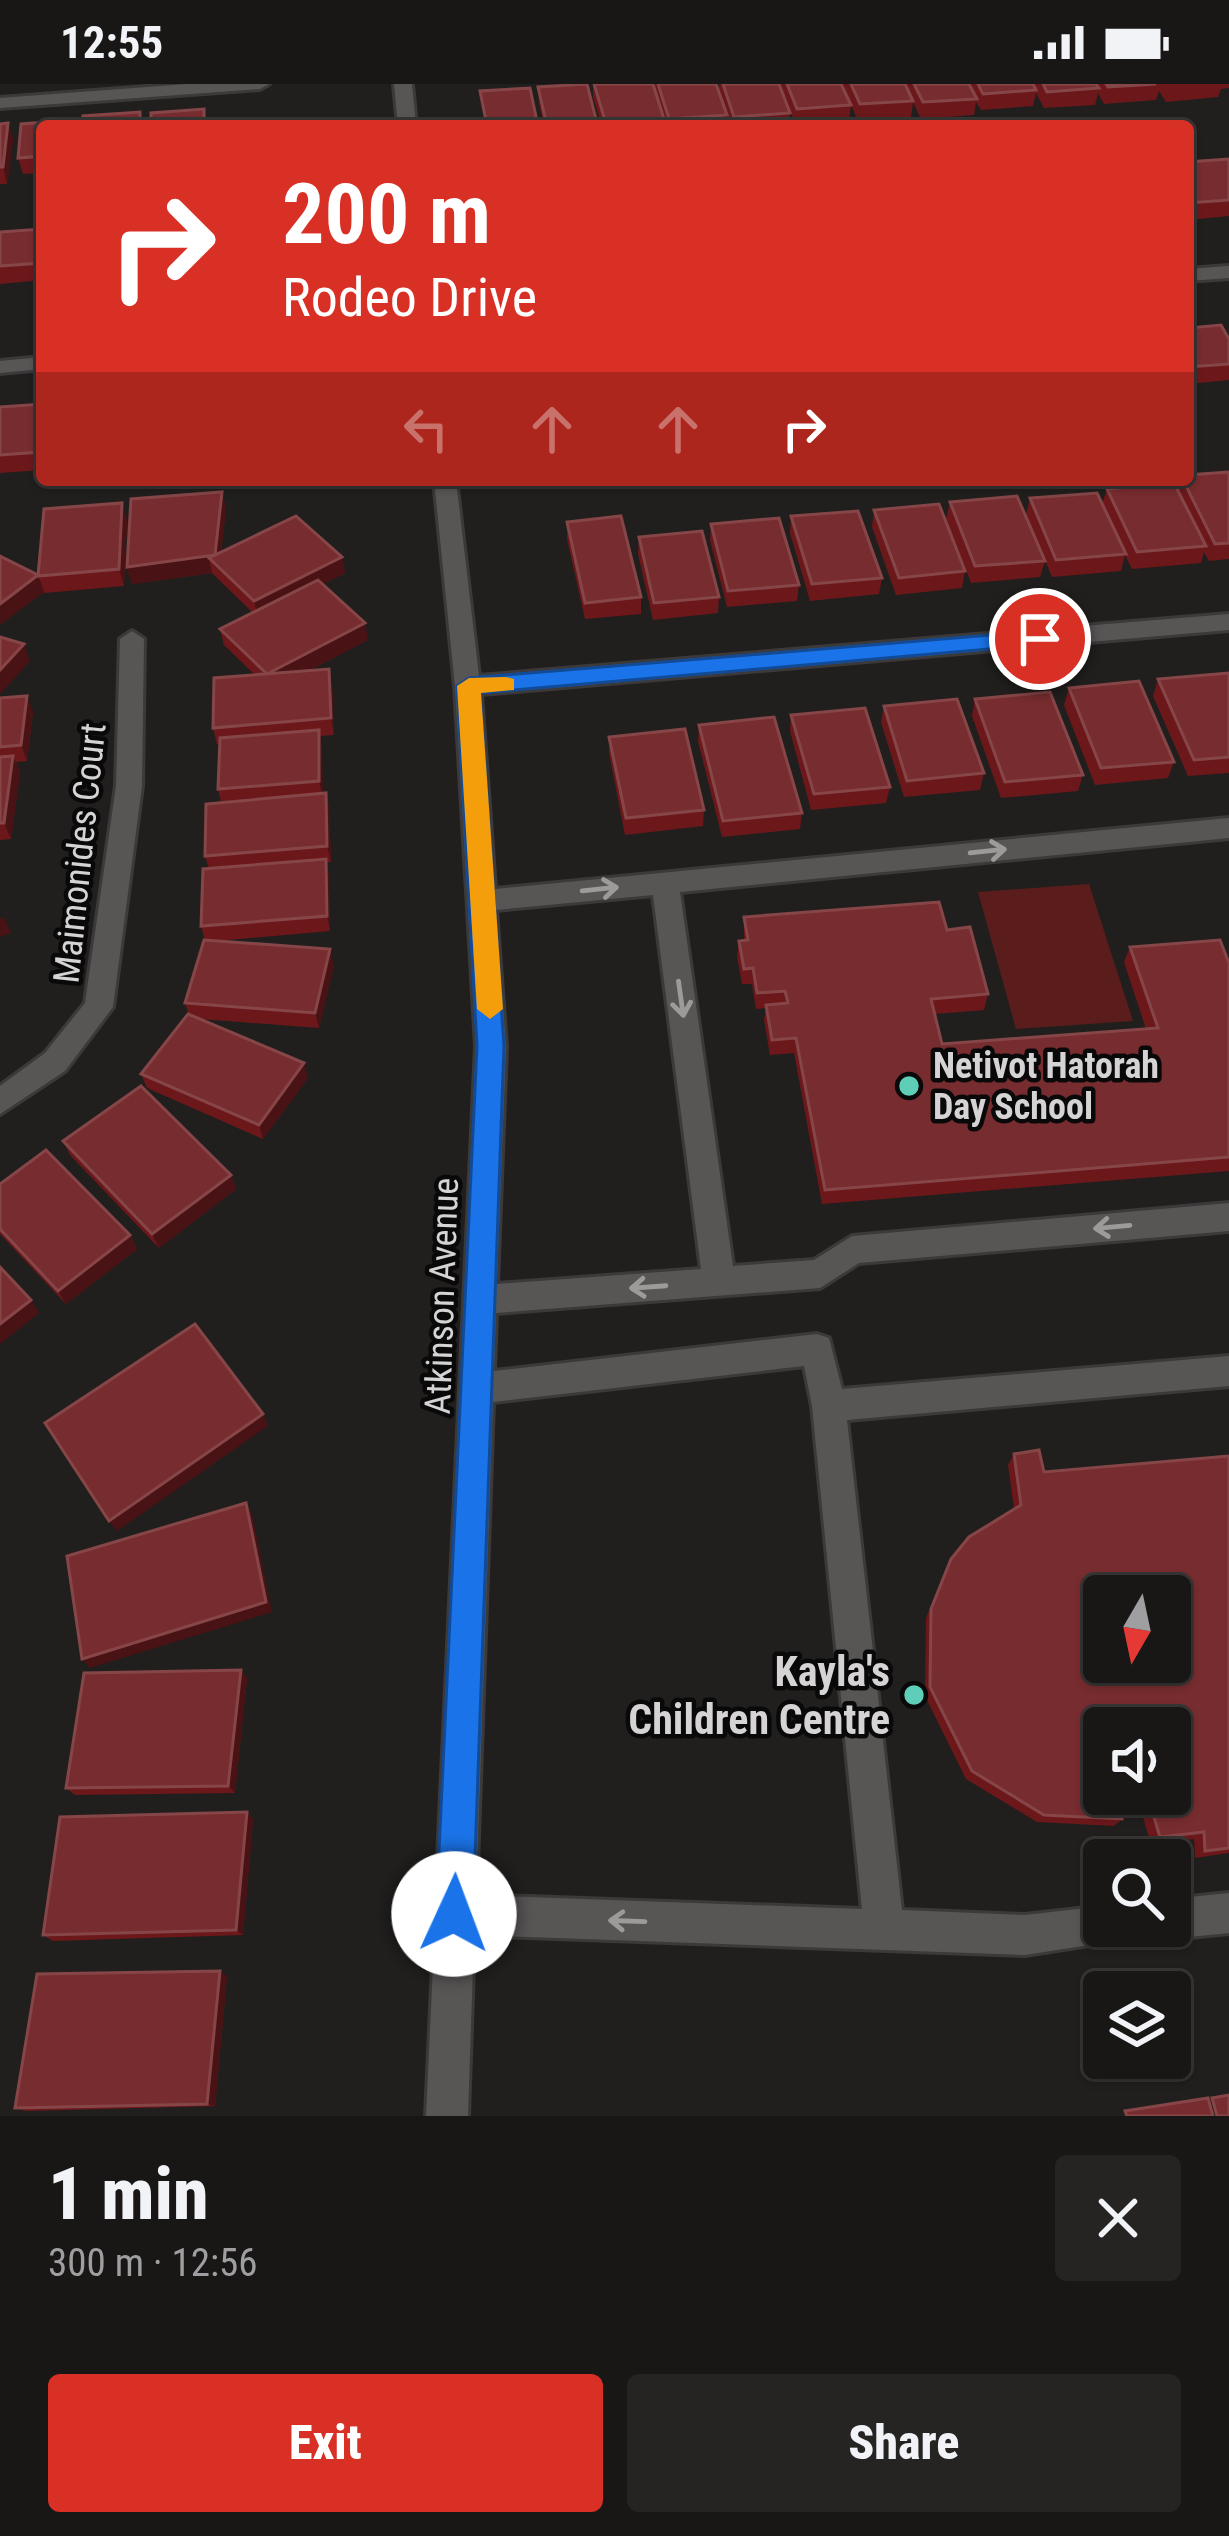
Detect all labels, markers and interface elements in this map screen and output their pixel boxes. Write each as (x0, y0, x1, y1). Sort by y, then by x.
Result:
text: 12:55 (60, 16, 163, 69)
text: 200 m (282, 165, 491, 264)
icon: right (84, 168, 240, 324)
text: Rodeo Drive (282, 266, 537, 329)
icon: left (393, 396, 459, 462)
icon: ahead (519, 396, 585, 462)
icon: ahead (645, 396, 711, 462)
icon: right (771, 396, 837, 462)
pin (989, 588, 1091, 690)
icon: arrive (1007, 606, 1073, 672)
street label: Maimonides Court (45, 721, 115, 985)
one-way arrow (968, 839, 1007, 862)
one-way arrow (580, 877, 619, 900)
one-way arrow (670, 979, 693, 1018)
place label: Netivot Hatorah Day School (933, 1045, 1159, 1128)
marker: Netivot Hatorah Day School (896, 1073, 922, 1099)
street label: Atkinson Avenue (417, 1177, 467, 1415)
one-way arrow (1094, 1216, 1133, 1239)
one-way arrow (629, 1276, 668, 1299)
north arrow (1083, 1575, 1191, 1683)
map controls (1083, 1575, 1191, 2079)
place label: Kayla's Children Centre (628, 1647, 890, 1744)
marker: Kayla's Children Centre (901, 1682, 927, 1708)
button: sound (1083, 1707, 1191, 1815)
button: search (1083, 1839, 1191, 1947)
position arrow (391, 1851, 517, 1977)
one-way arrow (608, 1909, 647, 1932)
button: layers (1083, 1971, 1191, 2079)
text: 1 min (48, 2152, 209, 2237)
button: close (1055, 2155, 1181, 2281)
text: 300 m · 12:56 (48, 2240, 258, 2286)
button: Exit (48, 2374, 603, 2512)
button: Share (627, 2374, 1181, 2512)

